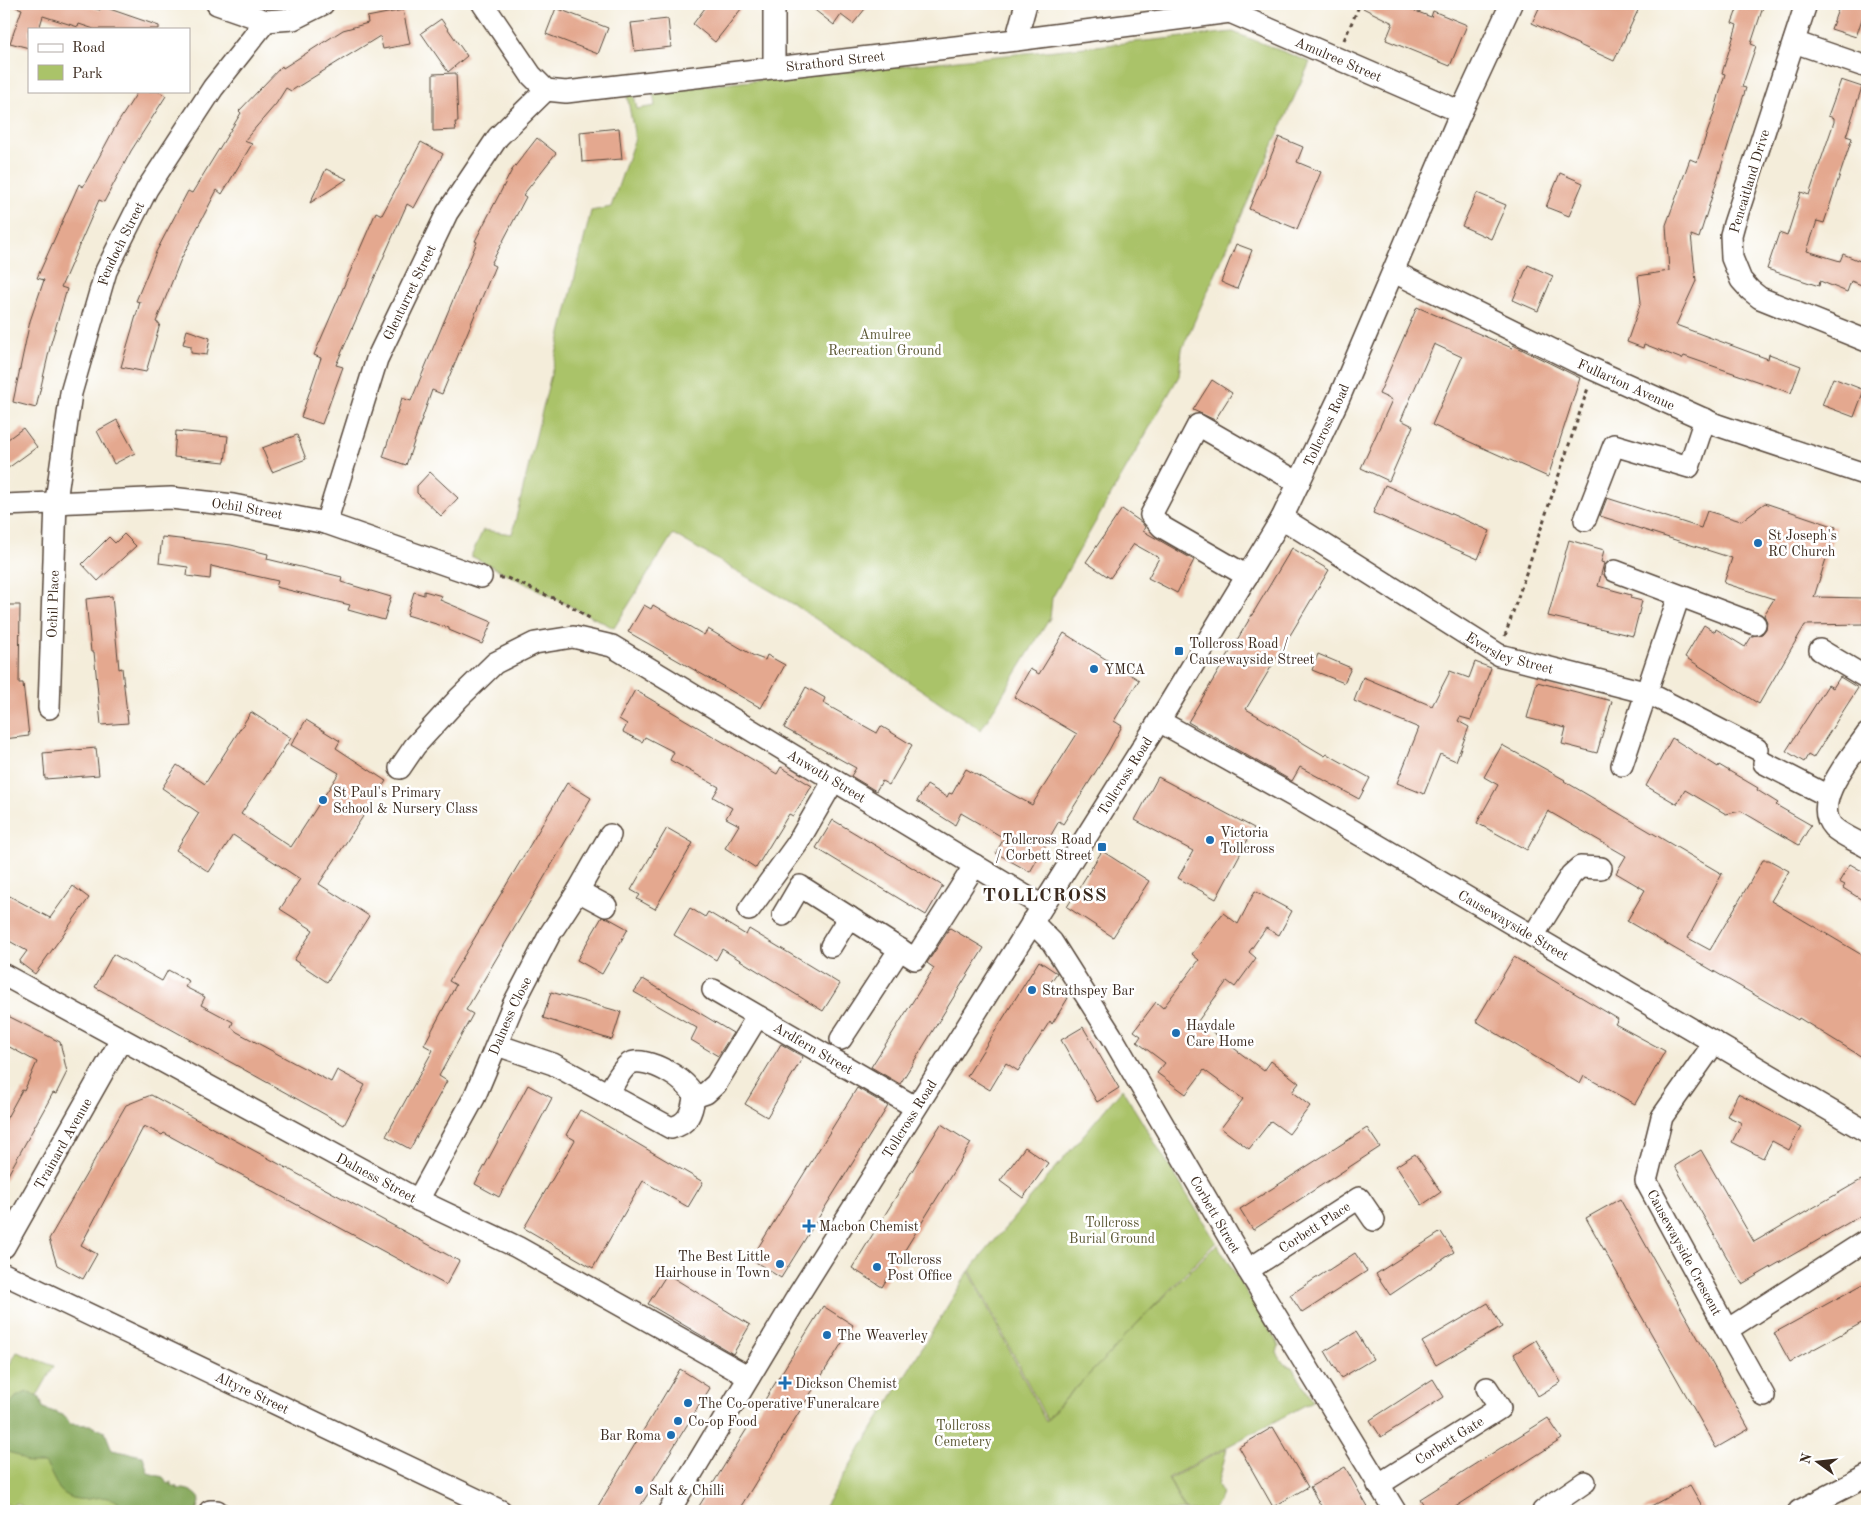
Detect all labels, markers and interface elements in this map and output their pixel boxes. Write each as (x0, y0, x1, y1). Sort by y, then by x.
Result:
legend (28, 28, 190, 92)
street label: Amulree Street (1293, 35, 1384, 85)
text: Road (72, 41, 106, 56)
street label: Strathord Street (785, 49, 886, 75)
text: Park (72, 67, 103, 82)
street label: Pencaitland Drive (1728, 128, 1772, 235)
street label: Fendoch Street (96, 200, 148, 287)
street label: Glenturret Street (381, 242, 439, 342)
park label: Amulree Recreation Ground (828, 328, 942, 358)
street label: Fullarton Avenue (1575, 357, 1677, 413)
street label: Tollcross Road (1302, 382, 1352, 469)
street label: Ochil Street (211, 497, 284, 522)
place label: St Joseph's RC Church (1768, 529, 1837, 559)
marker: St Joseph's RC Church (1752, 537, 1764, 549)
street label: Ochil Place (45, 570, 62, 638)
street label: Eversley Street (1463, 630, 1555, 677)
place label: Tollcross Road / Causewayside Street (1189, 637, 1315, 667)
marker: Tollcross Road / Causewayside Street (1173, 645, 1185, 657)
marker: YMCA (1088, 663, 1100, 675)
place label: YMCA (1104, 663, 1146, 677)
street label: Tollcross Road (1096, 735, 1155, 818)
street label: Anwoth Street (784, 748, 868, 806)
place label: St Paul's Primary School & Nursery Class (333, 786, 478, 816)
marker: St Paul's Primary School & Nursery Class (317, 794, 329, 806)
place label: Victoria Tollcross (1220, 826, 1275, 856)
place label: Tollcross Road / Corbett Street (995, 833, 1092, 863)
marker: Victoria Tollcross (1204, 834, 1216, 846)
marker: Tollcross Road / Corbett Street (1096, 841, 1108, 853)
district label: TOLLCROSS (982, 887, 1108, 906)
street label: Causewayside Street (1455, 888, 1571, 964)
street label: Dalness Close (487, 975, 534, 1057)
marker: Strathspey Bar (1026, 984, 1038, 996)
place label: Strathspey Bar (1042, 984, 1134, 998)
place label: Haydale Care Home (1186, 1019, 1254, 1049)
street label: Ardfern Street (771, 1021, 855, 1077)
marker: Haydale Care Home (1170, 1027, 1182, 1039)
street label: Tollcross Road (880, 1078, 940, 1161)
street label: Trainard Avenue (32, 1096, 95, 1192)
street label: Dalness Street (334, 1151, 419, 1206)
street label: Corbett Street (1187, 1174, 1243, 1256)
street label: Causewayside Crescent (1644, 1187, 1724, 1318)
street label: Corbett Place (1277, 1200, 1353, 1256)
park label: Tollcross Burial Ground (1069, 1216, 1155, 1246)
marker: Macbon Chemist (803, 1220, 815, 1232)
place label: Macbon Chemist (819, 1220, 919, 1234)
place label: The Best Little Hairhouse in Town (655, 1250, 770, 1280)
place label: Tollcross Post Office (887, 1253, 952, 1283)
marker: The Best Little Hairhouse in Town (774, 1258, 786, 1270)
marker: Tollcross Post Office (871, 1261, 883, 1273)
marker: The Weaverley (821, 1329, 833, 1341)
place label: The Weaverley (837, 1329, 929, 1343)
street label: Altyre Street (213, 1370, 291, 1417)
marker: Dickson Chemist (779, 1377, 791, 1389)
place label: Dickson Chemist (795, 1377, 897, 1391)
marker: The Co-operative Funeralcare (682, 1397, 694, 1409)
place label: The Co-operative Funeralcare (698, 1397, 879, 1411)
street label: Corbett Gate (1413, 1414, 1486, 1468)
marker: Co-op Food (672, 1415, 684, 1427)
place label: Co-op Food (688, 1415, 757, 1429)
park label: Tollcross Cemetery (934, 1419, 993, 1449)
place label: Bar Roma (600, 1429, 661, 1443)
marker: Bar Roma (665, 1429, 677, 1441)
north arrow (1794, 1438, 1844, 1488)
text: N (1798, 1452, 1815, 1466)
marker: Salt & Chilli (633, 1484, 645, 1496)
place label: Salt & Chilli (649, 1484, 724, 1498)

